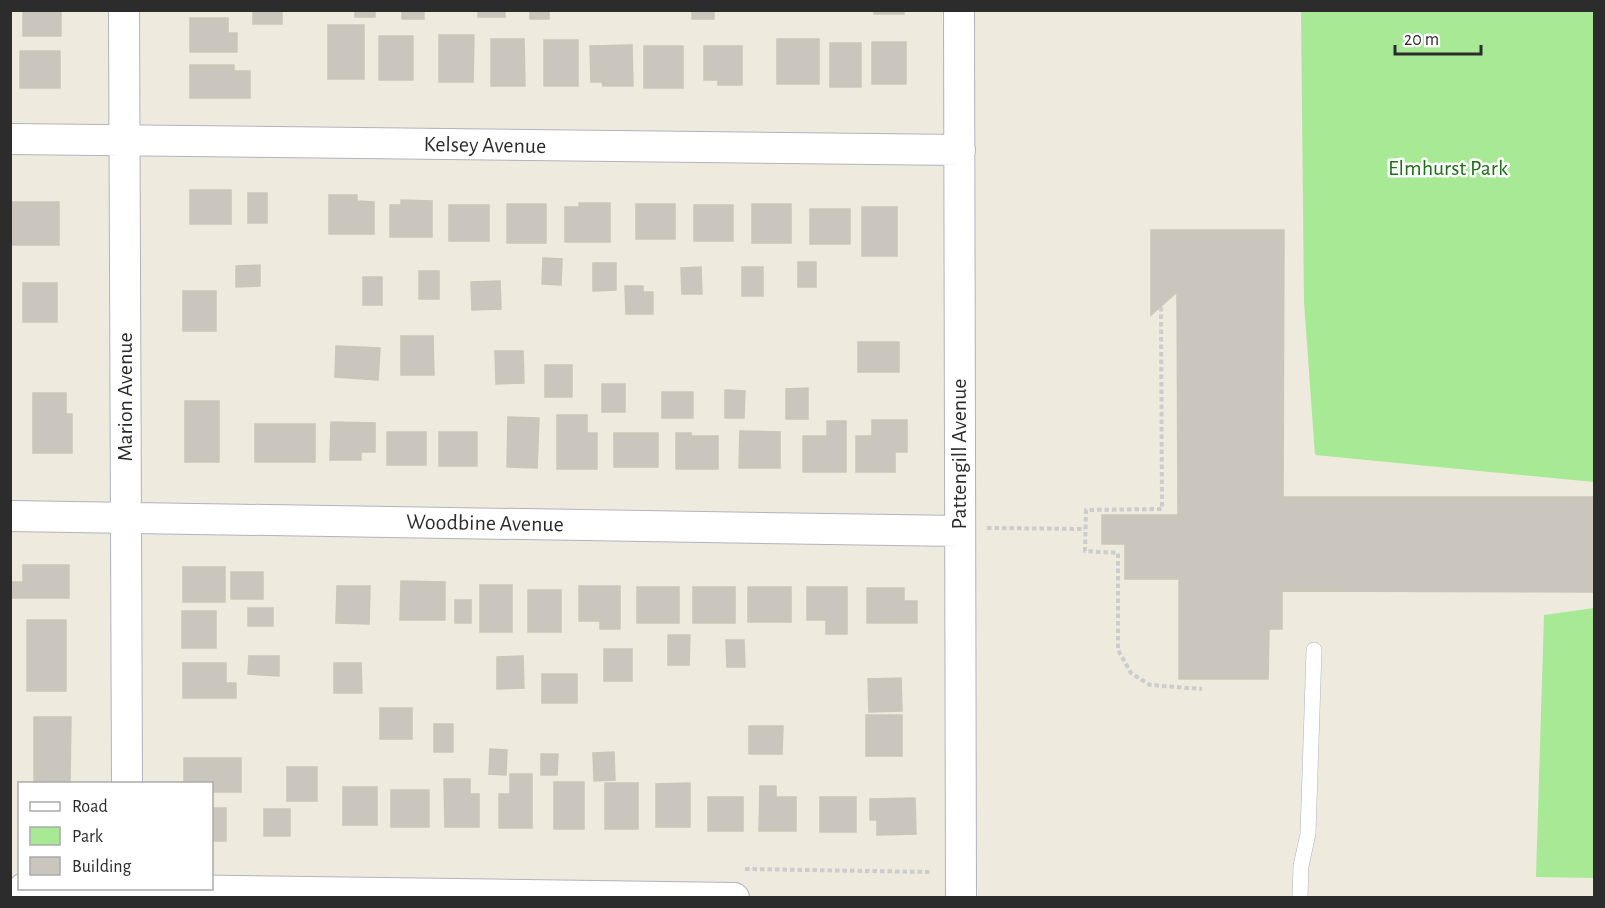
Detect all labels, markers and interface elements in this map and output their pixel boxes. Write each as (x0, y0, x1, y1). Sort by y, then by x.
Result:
scale bar (1395, 18, 1480, 56)
text: 20 m (1404, 31, 1439, 49)
street label: Kelsey Avenue (424, 133, 546, 157)
park label: Elmhurst Park (1388, 157, 1508, 179)
street label: Marion Avenue (114, 332, 136, 462)
street label: Pattengill Avenue (948, 379, 970, 529)
street label: Woodbine Avenue (406, 511, 564, 535)
legend (18, 782, 213, 890)
text: Road (72, 798, 108, 816)
text: Park (72, 828, 104, 846)
text: Building (72, 858, 132, 876)

